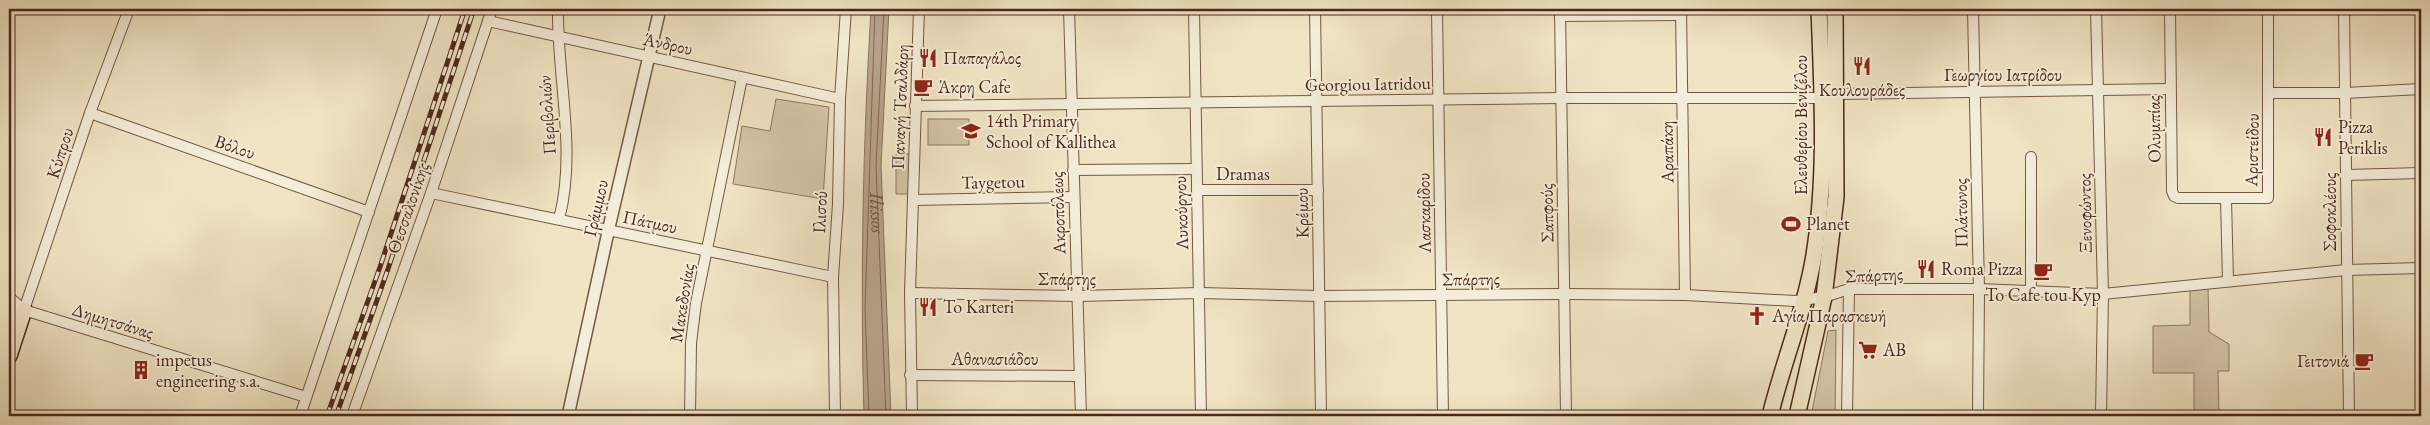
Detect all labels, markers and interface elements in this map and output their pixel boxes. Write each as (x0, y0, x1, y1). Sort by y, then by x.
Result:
street label: Άνδρου (640, 27, 695, 60)
street label: Παναγή Τσαλδάρη (886, 44, 913, 170)
place label: Παπαγάλος (943, 46, 1021, 69)
restaurant icon: Παπαγάλος (917, 47, 939, 69)
street label: Ελευθερίου Βενιζέλου (1789, 55, 1812, 195)
restaurant icon: Κουλουράδες (1851, 55, 1873, 77)
street label: Γεωργίου Ιατρίδου (1944, 63, 2062, 86)
street label: Georgiou Iatridou (1305, 71, 1432, 96)
street label: Περιβολιών (532, 75, 561, 155)
place label: Άκρη Cafe (937, 75, 1011, 98)
cafe icon: Άκρη Cafe (912, 76, 934, 98)
place label: Κουλουράδες (1819, 78, 1905, 101)
street label: Ολυμπίας (2141, 95, 2166, 163)
place label: 14th Primary School of Kallithea (986, 109, 1117, 153)
street label: Αριστείδου (2239, 113, 2264, 188)
place label: Pizza Periklis (2338, 115, 2388, 159)
school or university icon: 14th Primary School of Kallithea (960, 120, 982, 142)
street label: Αραπάκη (1654, 121, 1679, 184)
street label: Κύπρου (41, 124, 79, 181)
restaurant icon: Pizza Periklis (2312, 126, 2334, 148)
street label: Βόλου (212, 129, 258, 164)
street label: Θεσσαλονίκης (381, 159, 434, 257)
street label: Dramas (1216, 162, 1270, 185)
street label: Taygetou (961, 169, 1026, 194)
street label: Ακροπόλεως (1045, 171, 1070, 256)
street label: Σοφοκλέους (2318, 172, 2341, 252)
street label: Λασκαρίδου (1411, 173, 1436, 254)
street label: Ξενοφώντος (2072, 173, 2097, 253)
street label: Λυκούργου (1168, 176, 1193, 251)
street label: Γράμμου (578, 177, 613, 239)
street label: Πλάτωνος (1948, 178, 1973, 248)
street label: Σαπφούς (1534, 183, 1559, 243)
street label: Κρέμου (1290, 187, 1313, 239)
street label: Ιλισού (807, 190, 832, 234)
water label: Ilissos (864, 191, 891, 234)
street label: Πάτμου (621, 205, 679, 238)
place label: Planet (1806, 212, 1850, 235)
sports icon: Planet (1780, 213, 1802, 235)
place label: Roma Pizza (1941, 257, 2023, 280)
restaurant icon: Roma Pizza (1915, 258, 1937, 280)
cafe icon: To Cafe tou Kyp (2032, 260, 2054, 282)
street label: Μακεδονίας (664, 262, 699, 344)
street label: Σπάρτης (1844, 262, 1903, 288)
street label: Σπάρτης (1442, 266, 1500, 291)
street label: Σπάρτης (1038, 267, 1096, 290)
place label: To Cafe tou Kyp (1985, 283, 2101, 306)
place label: To Karteri (943, 295, 1015, 318)
restaurant icon: To Karteri (917, 296, 939, 318)
street label: Δημητσάνας (70, 297, 157, 344)
place label: Αγία Παρασκευή (1771, 304, 1886, 327)
church icon: Αγία Παρασκευή (1746, 305, 1768, 327)
place label: AB (1882, 338, 1906, 361)
supermarket icon: AB (1857, 339, 1879, 361)
street label: Αθανασιάδου (950, 347, 1039, 370)
place label: impetus engineering s.a. (156, 348, 261, 392)
place label: Γειτονιά (2297, 349, 2350, 372)
cafe icon: Γειτονιά (2353, 350, 2375, 372)
building icon: impetus engineering s.a. (130, 359, 152, 381)

